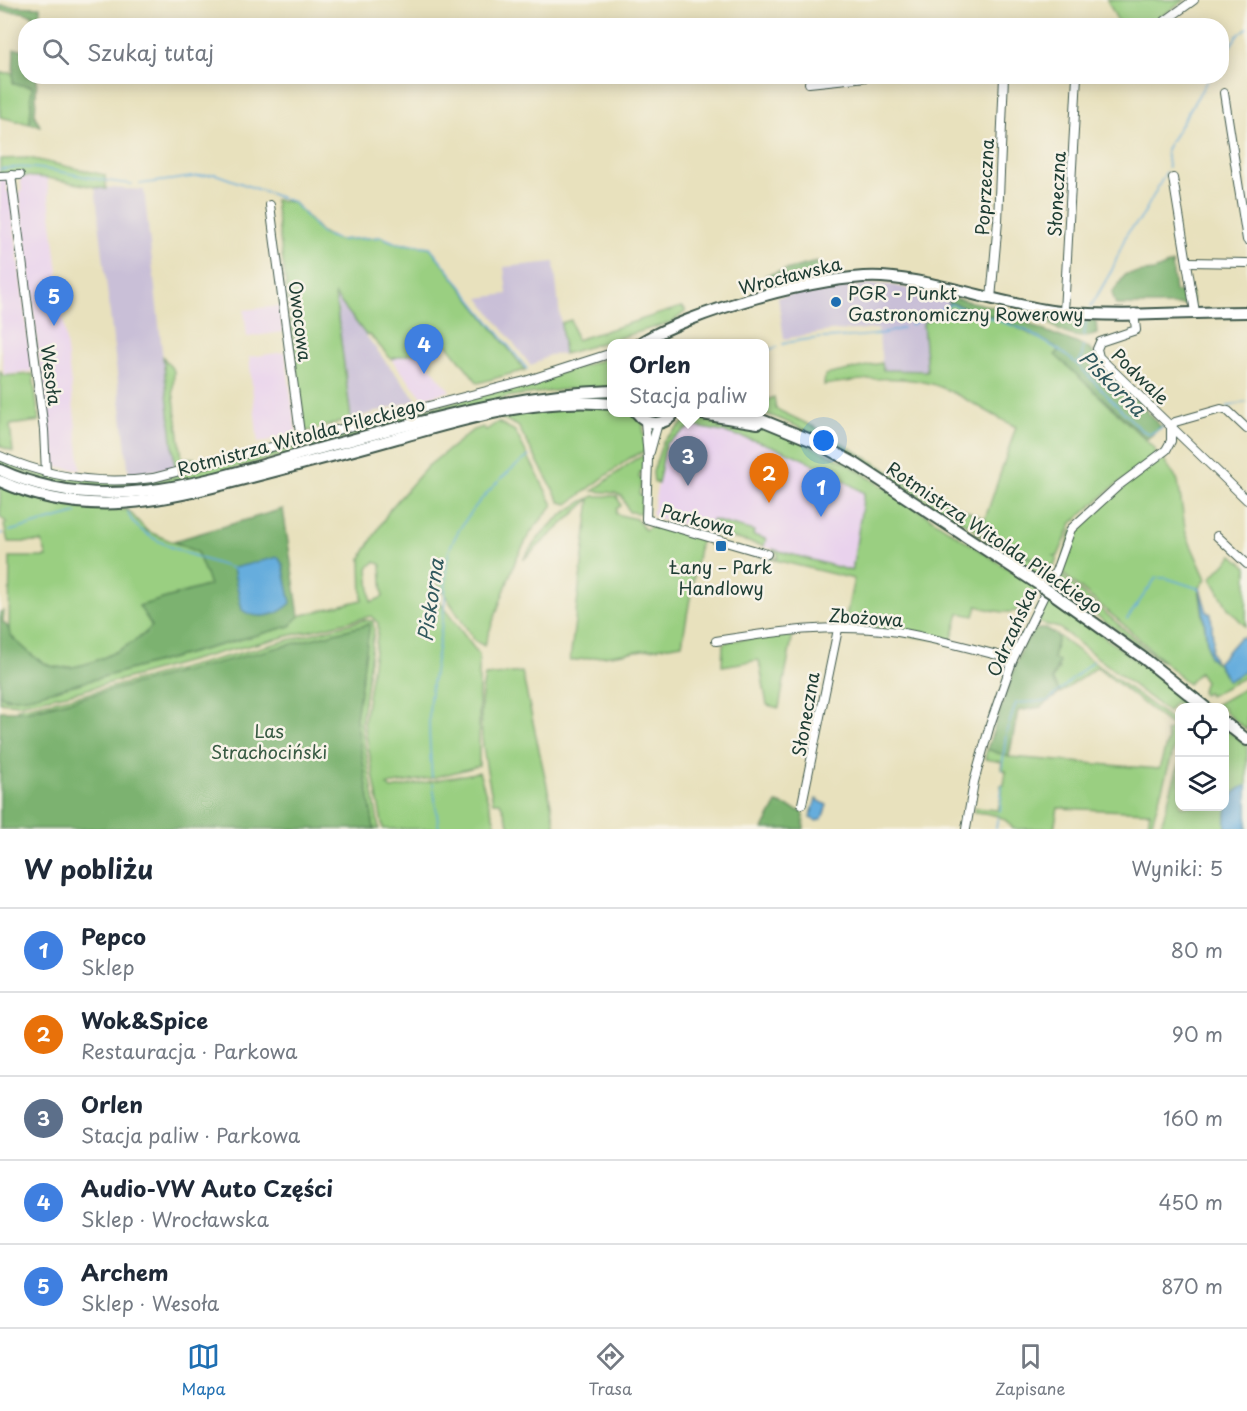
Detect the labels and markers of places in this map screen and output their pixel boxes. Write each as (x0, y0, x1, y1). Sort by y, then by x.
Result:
pin: 5 (34, 276, 74, 326)
place label: PGR - Punkt Gastronomiczny Rowerowy (848, 279, 1083, 327)
marker: PGR - Punkt Gastronomiczny Rowerowy (829, 295, 843, 309)
pin: 4 (404, 324, 444, 374)
pin: 3 (668, 436, 708, 486)
pin: 2 (750, 454, 788, 503)
pin: 1 (802, 468, 840, 517)
marker: Łany – Park Handlowy (714, 539, 728, 553)
place label: Łany – Park Handlowy (669, 553, 772, 601)

